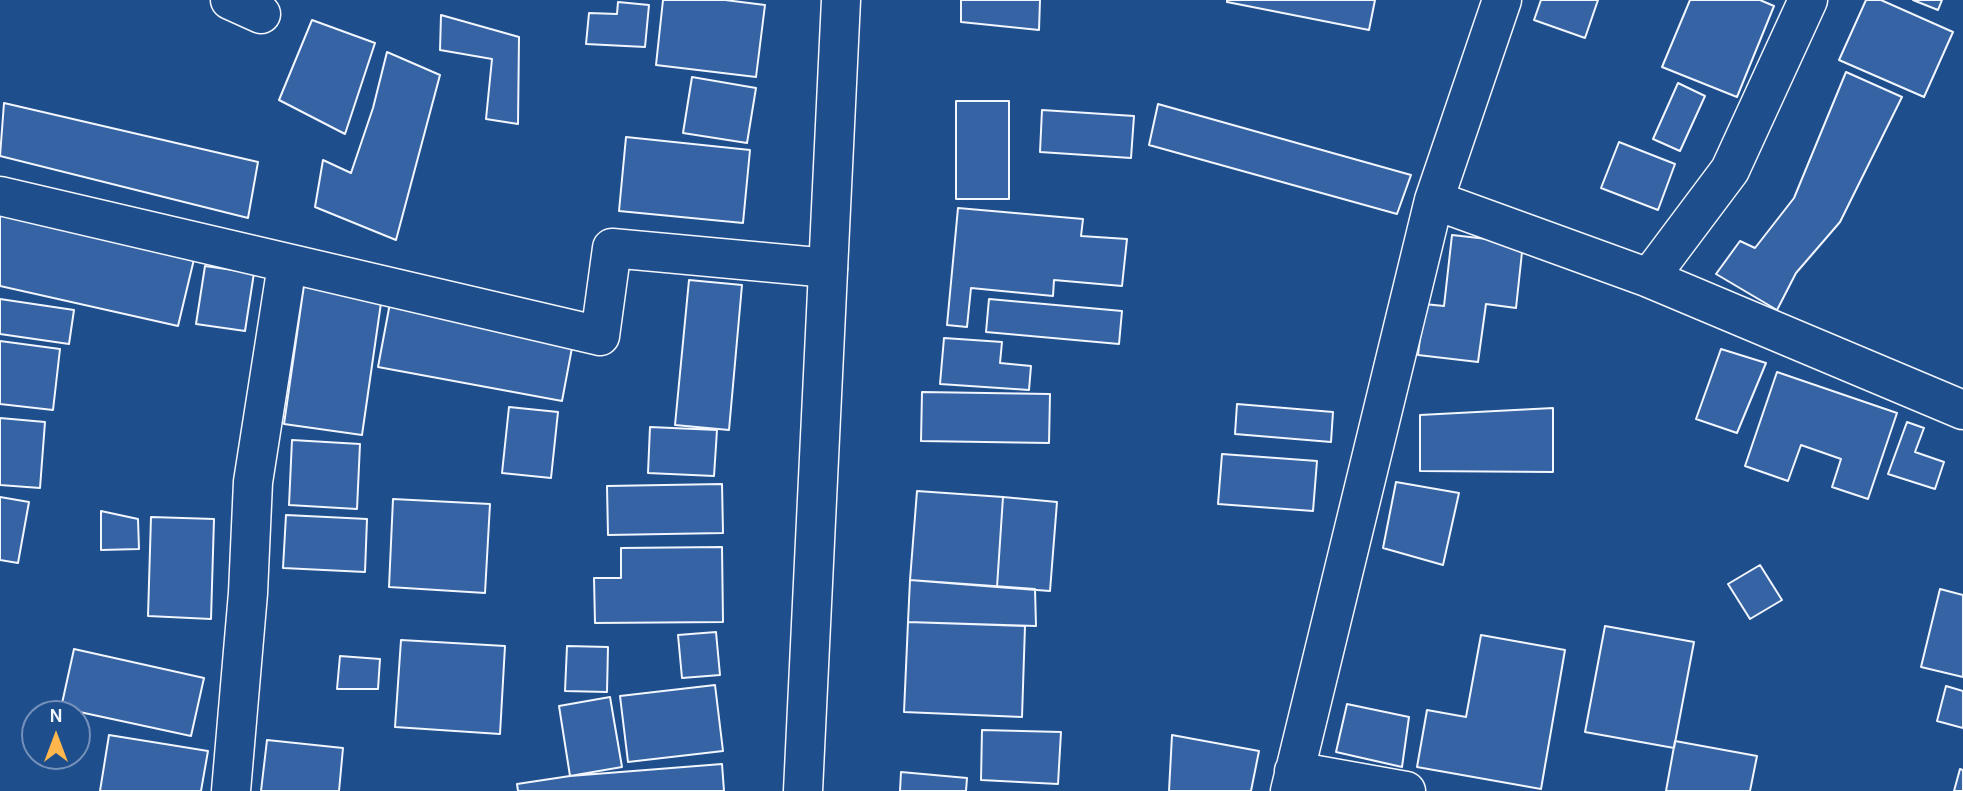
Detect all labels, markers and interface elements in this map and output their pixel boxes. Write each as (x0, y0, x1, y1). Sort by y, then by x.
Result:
north arrow (21, 700, 91, 770)
text: N (49, 705, 63, 727)

